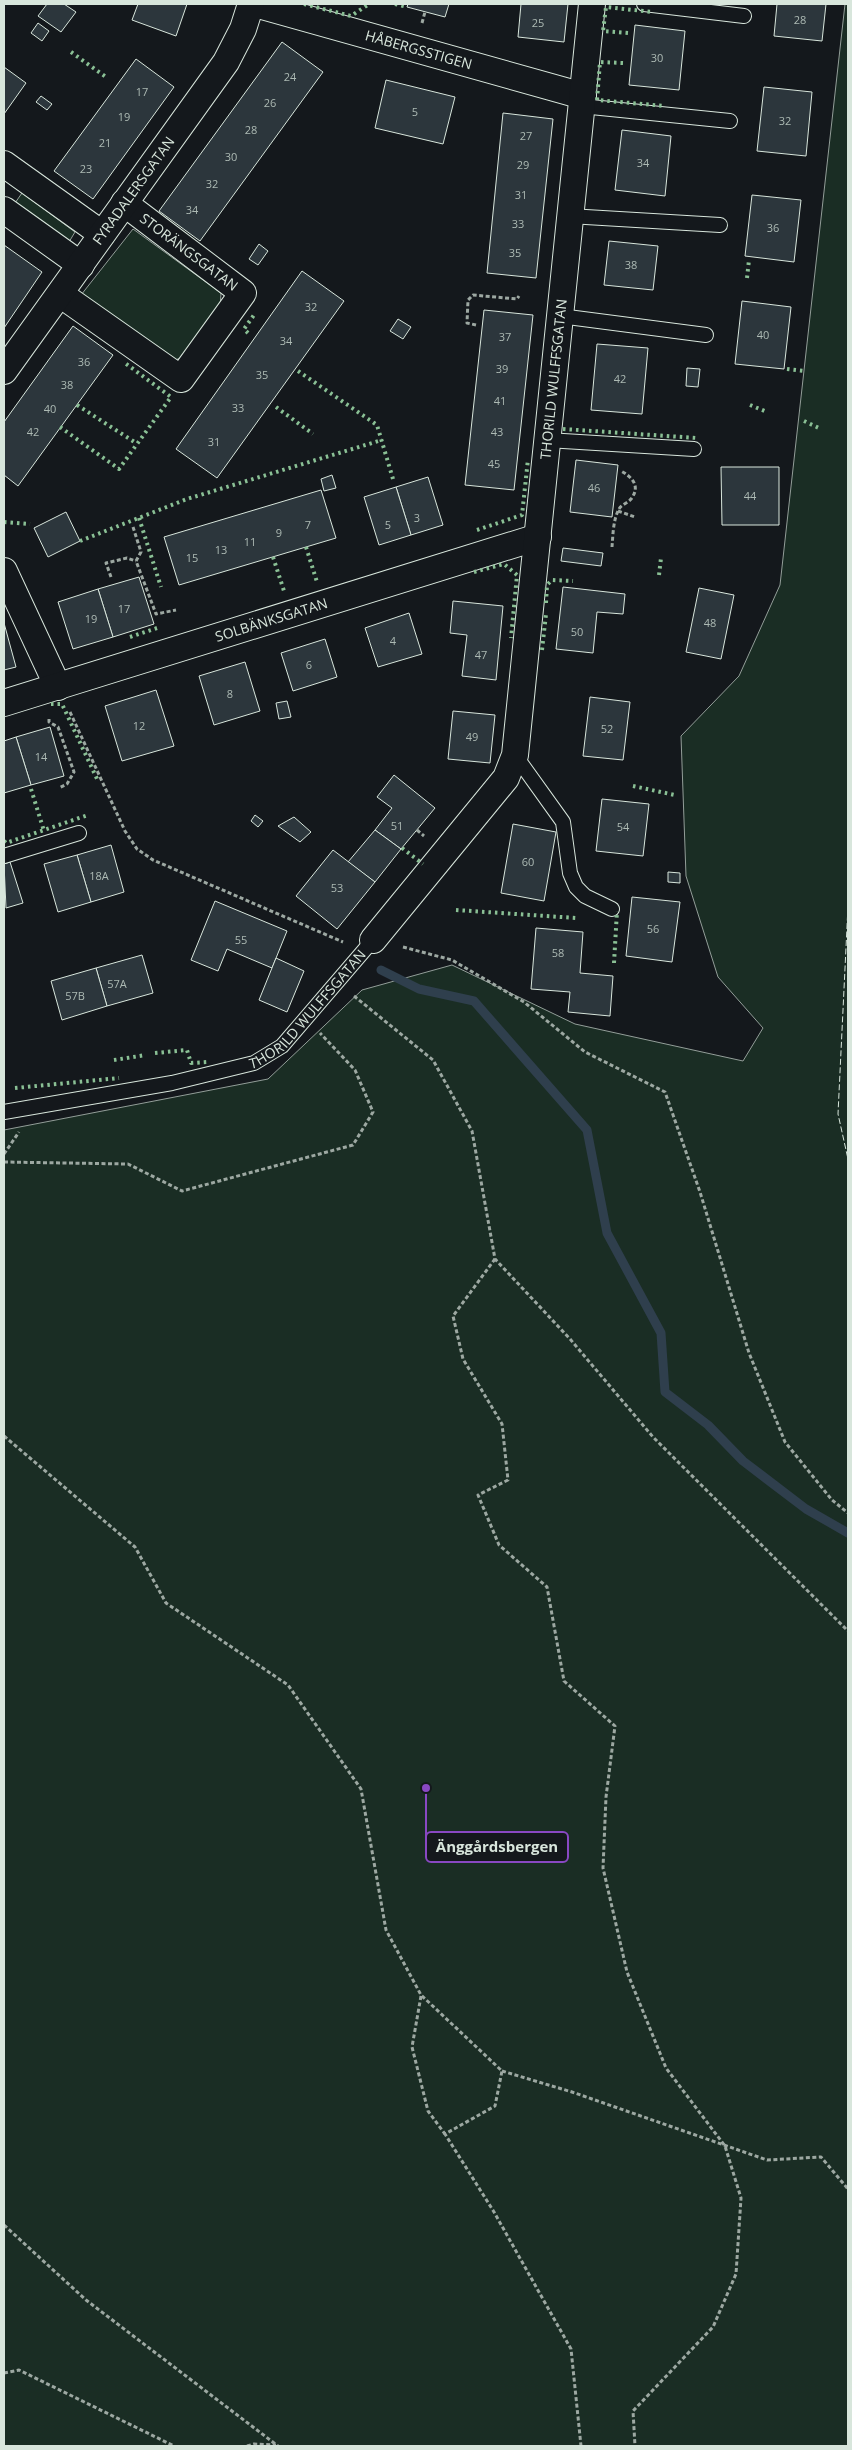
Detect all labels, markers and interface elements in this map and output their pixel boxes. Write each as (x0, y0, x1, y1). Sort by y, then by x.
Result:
house number: 28 (794, 12, 806, 27)
house number: 25 (532, 15, 544, 30)
street label: HÅBERGSSTIGEN (363, 25, 475, 73)
house number: 30 (651, 50, 663, 65)
house number: 24 (284, 69, 297, 84)
house number: 17 (136, 84, 148, 99)
house number: 26 (264, 95, 276, 110)
house number: 5 (412, 104, 418, 119)
house number: 19 (118, 109, 130, 124)
house number: 32 (779, 113, 791, 128)
house number: 28 (245, 122, 257, 137)
house number: 27 (520, 128, 532, 143)
street label: FYRADALERSGATAN (88, 132, 179, 248)
house number: 21 (99, 135, 111, 150)
house number: 30 (225, 149, 237, 164)
house number: 34 (637, 155, 650, 170)
house number: 29 (517, 157, 529, 172)
house number: 23 (80, 161, 92, 176)
house number: 32 (206, 176, 218, 191)
house number: 31 (515, 187, 527, 202)
house number: 34 (186, 202, 199, 217)
street label: STORÄNGSGATAN (136, 208, 242, 295)
house number: 33 (512, 216, 524, 231)
house number: 36 (767, 220, 779, 235)
house number: 35 (509, 245, 521, 260)
house number: 38 (625, 257, 637, 272)
street label: THORILD WULFFSGATAN (535, 298, 571, 460)
house number: 32 (305, 299, 317, 314)
house number: 40 (757, 327, 769, 342)
house number: 37 (499, 329, 511, 344)
house number: 34 (280, 333, 293, 348)
house number: 36 (78, 354, 90, 369)
house number: 39 (496, 361, 508, 376)
house number: 35 (256, 367, 268, 382)
house number: 42 (614, 371, 626, 386)
house number: 38 (61, 377, 73, 392)
house number: 41 (494, 393, 506, 408)
house number: 33 (232, 400, 244, 415)
house number: 40 (44, 401, 56, 416)
house number: 42 (27, 424, 39, 439)
house number: 43 (491, 424, 503, 439)
house number: 31 (208, 434, 220, 449)
house number: 45 (488, 456, 500, 471)
house number: 46 (588, 480, 600, 495)
house number: 44 (744, 488, 757, 503)
house number: 3 (414, 510, 420, 525)
house number: 7 (305, 517, 311, 532)
house number: 5 (385, 517, 391, 532)
house number: 9 (276, 525, 282, 540)
house number: 11 (244, 534, 256, 549)
house number: 13 (215, 542, 227, 557)
house number: 15 (186, 550, 198, 565)
street label: SOLBÄNKSGATAN (213, 593, 330, 646)
house number: 17 (118, 601, 130, 616)
house number: 19 (85, 611, 97, 626)
house number: 48 (704, 615, 716, 630)
house number: 50 (571, 624, 583, 639)
house number: 4 (390, 633, 397, 648)
house number: 47 (475, 647, 487, 662)
house number: 6 (306, 657, 312, 672)
house number: 8 (227, 686, 233, 701)
house number: 12 (133, 718, 145, 733)
house number: 52 (601, 721, 613, 736)
house number: 49 (466, 729, 478, 744)
house number: 14 (35, 749, 48, 764)
house number: 51 (391, 818, 403, 833)
house number: 54 (617, 819, 630, 834)
house number: 60 (522, 854, 534, 869)
house number: 18A (89, 868, 109, 883)
house number: 53 (331, 880, 343, 895)
house number: 56 (647, 921, 659, 936)
house number: 55 (235, 932, 247, 947)
street label: THORILD WULFFSGATAN (247, 945, 370, 1073)
house number: 58 (552, 945, 564, 960)
house number: 57A (107, 976, 127, 991)
house number: 57B (65, 988, 85, 1003)
callout: Änggårdsbergen (426, 1832, 568, 1862)
text: Änggårdsbergen (436, 1836, 558, 1856)

